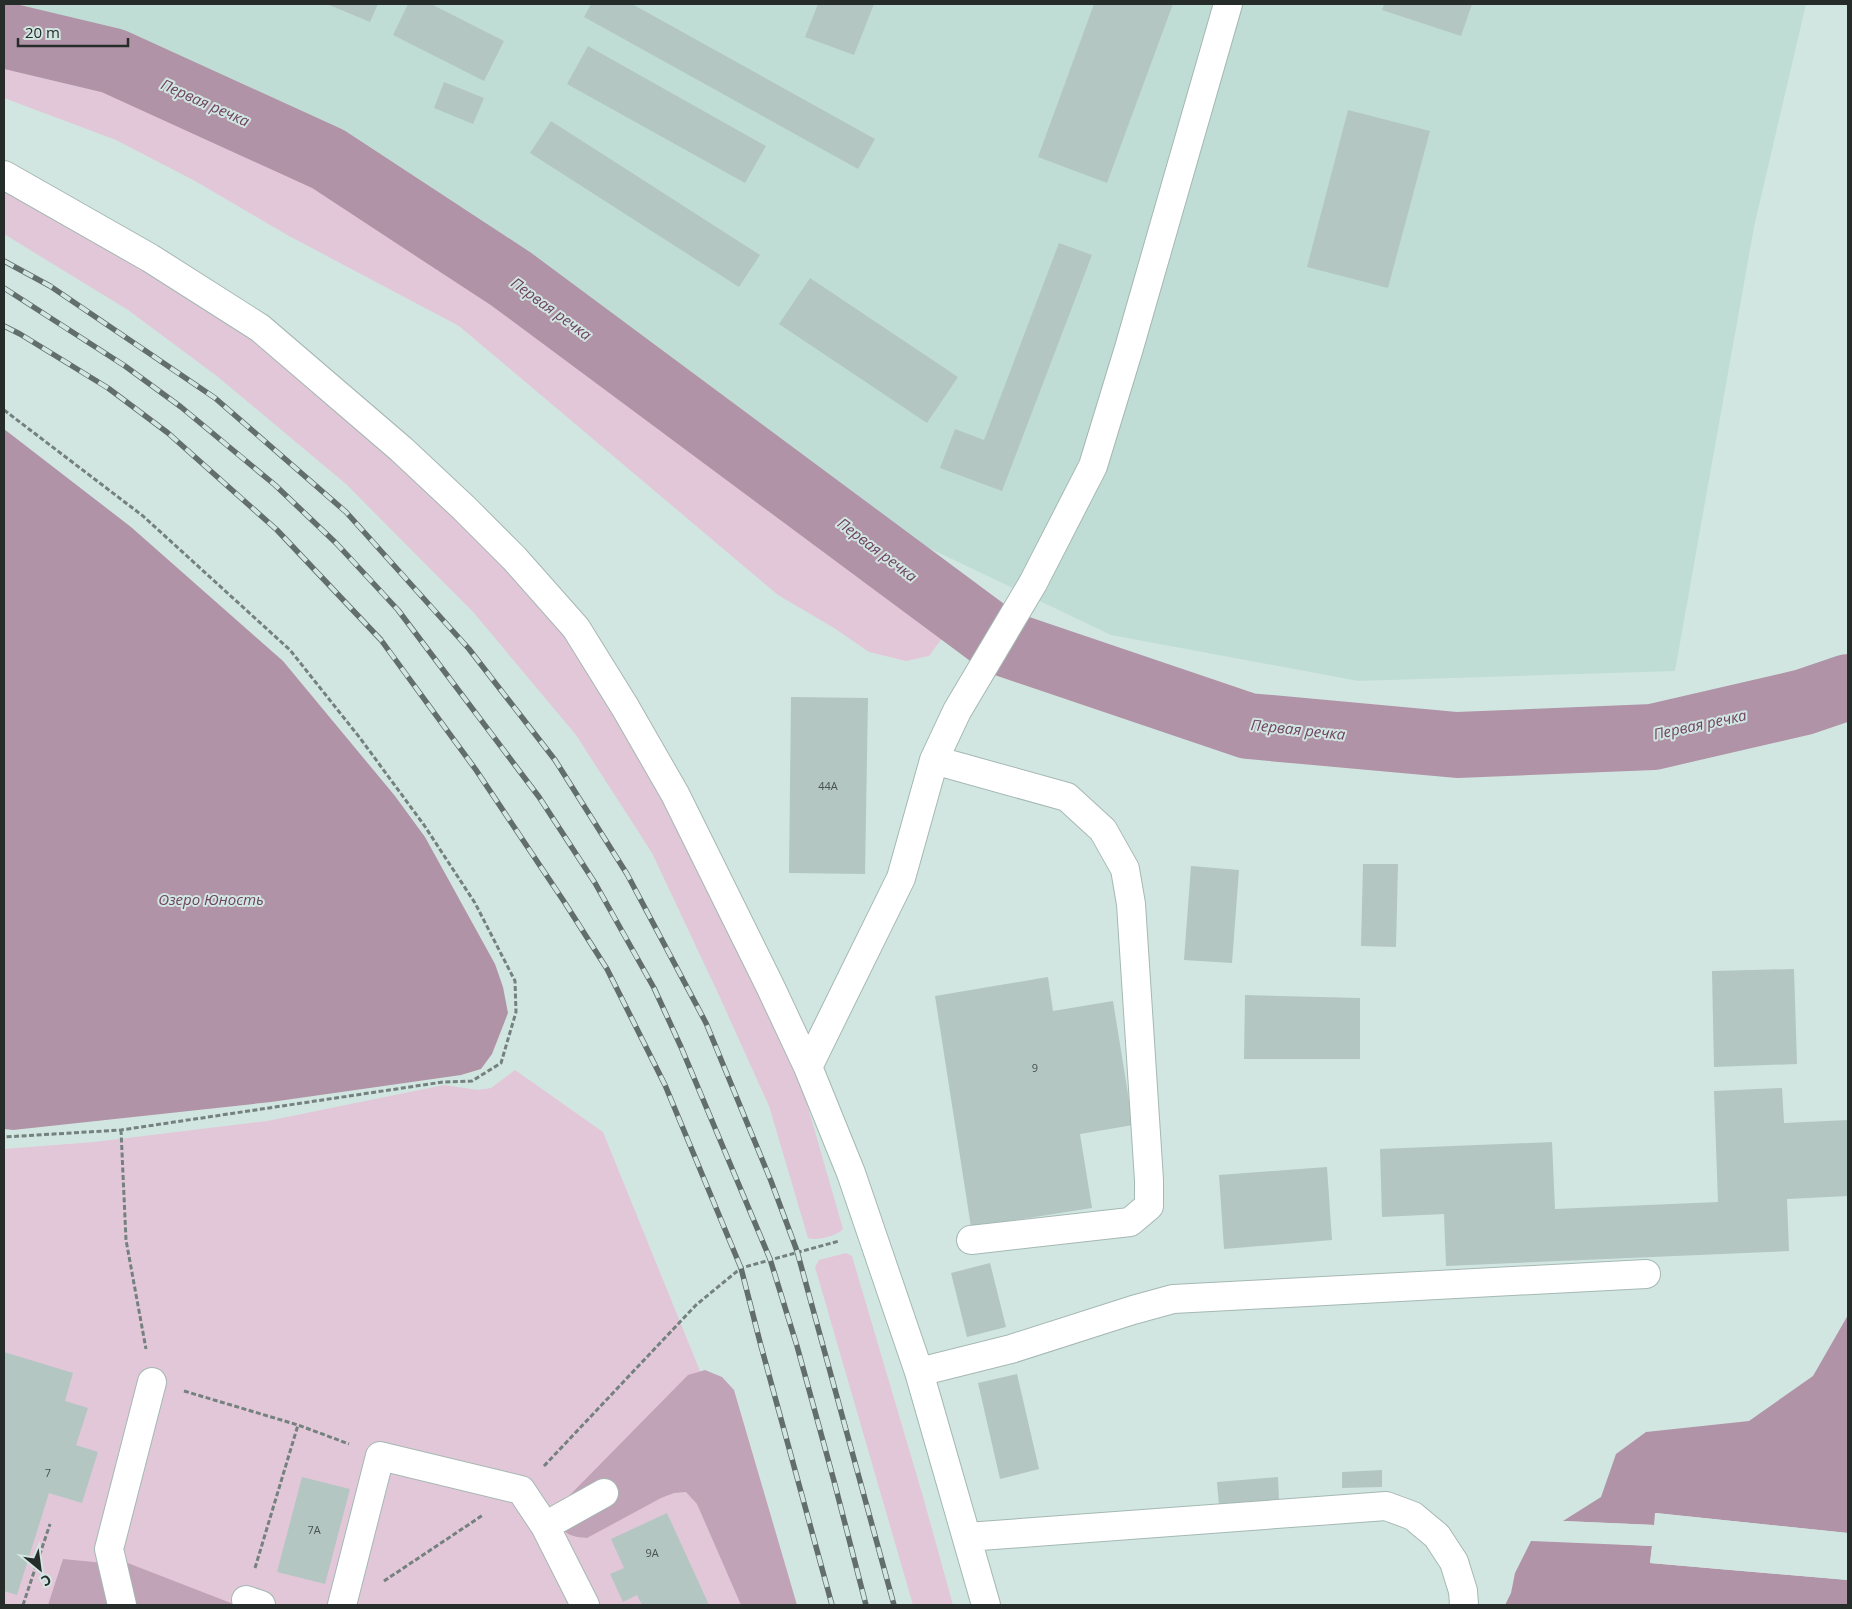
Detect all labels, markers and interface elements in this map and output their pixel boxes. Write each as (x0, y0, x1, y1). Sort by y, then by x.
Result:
scale bar (18, 15, 128, 47)
text: 20 m (25, 22, 60, 42)
water label: Первая речка (158, 74, 253, 131)
water label: Первая речка (507, 272, 596, 344)
water label: Первая речка (834, 513, 922, 586)
water label: Первая речка (1651, 704, 1749, 744)
water label: Первая речка (1250, 714, 1347, 744)
house number: 44А (818, 778, 838, 793)
water label: Озеро Юность (158, 889, 264, 909)
house number: 9 (1032, 1060, 1038, 1075)
house number: 7 (45, 1465, 51, 1480)
house number: 7А (307, 1522, 321, 1537)
north arrow (15, 1544, 65, 1594)
house number: 9А (645, 1545, 659, 1560)
text: С (38, 1570, 55, 1591)

